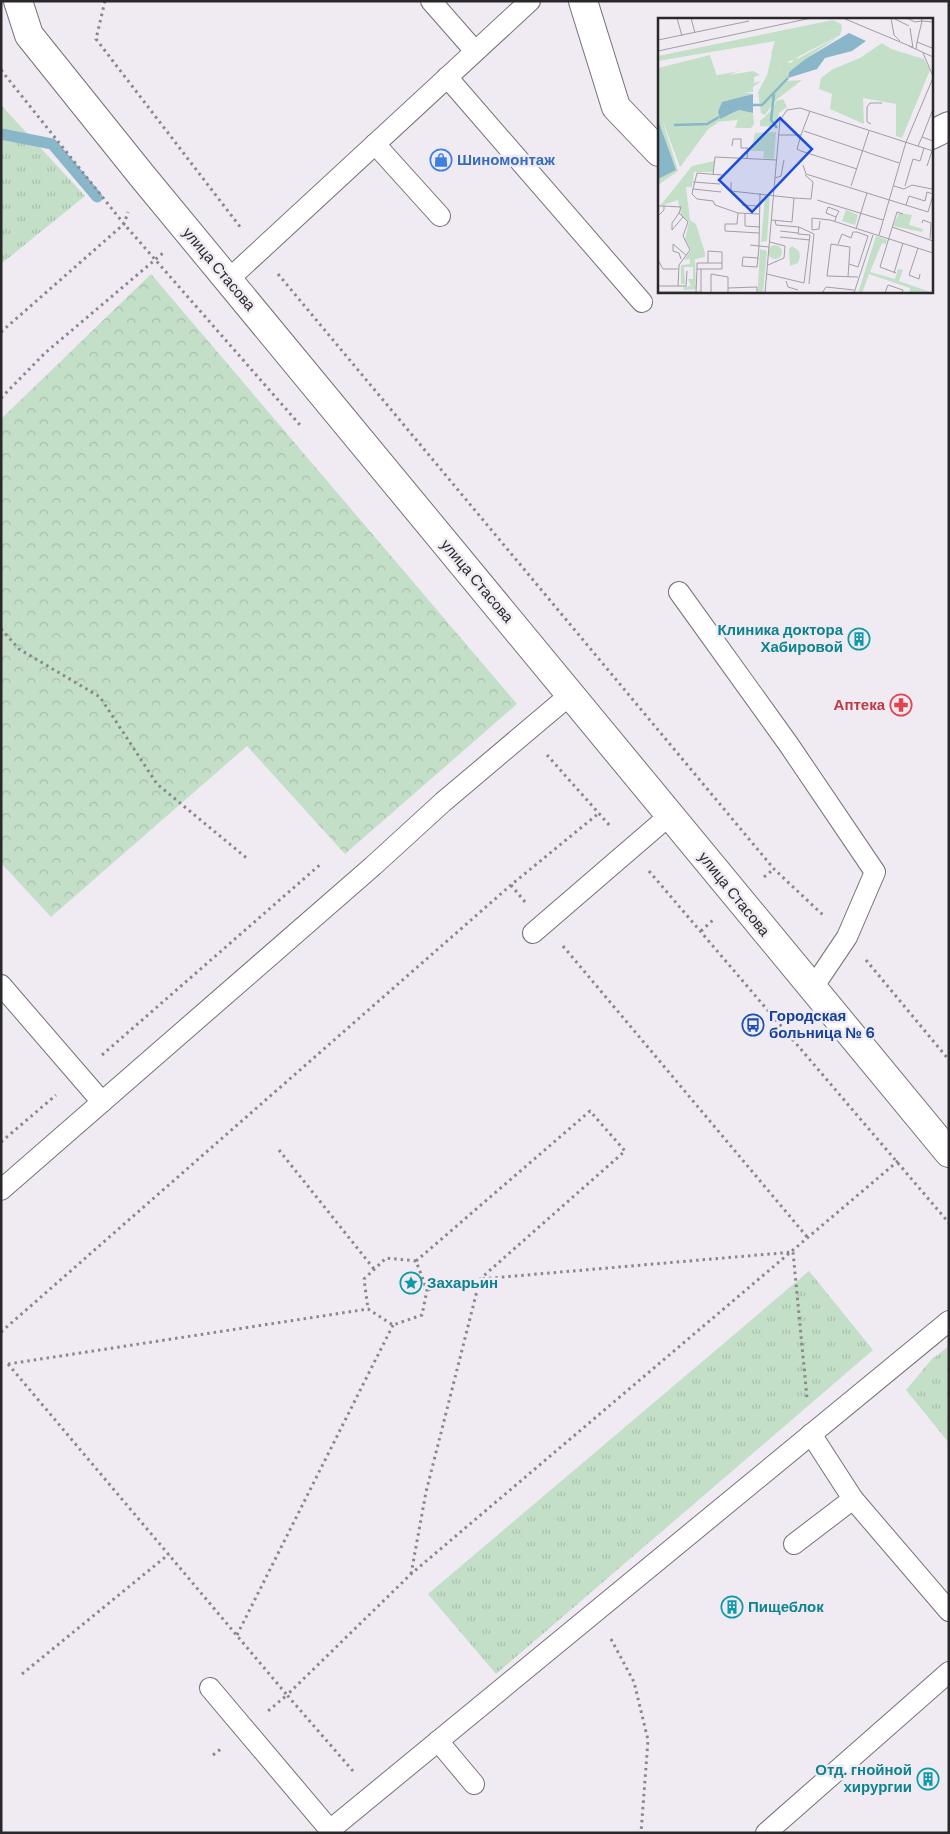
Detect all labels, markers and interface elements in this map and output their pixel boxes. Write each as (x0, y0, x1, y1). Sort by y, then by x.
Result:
inset map (658, 18, 932, 292)
shop icon: Шиномонтаж (429, 148, 453, 172)
place label: Шиномонтаж (457, 150, 555, 170)
street label: улица Стасова (178, 223, 260, 315)
street label: улица Стасова (436, 535, 518, 627)
place label: Клиника доктора Хабировой (717, 620, 844, 657)
building icon: Клиника доктора Хабировой (847, 627, 871, 651)
pharmacy icon: Аптека (889, 693, 913, 717)
place label: Аптека (834, 695, 886, 715)
street label: улица Стасова (694, 848, 775, 941)
place label: Городская больница № 6 (769, 1006, 875, 1043)
bus stop icon: Городская больница № 6 (741, 1013, 765, 1037)
place icon: Захарьин (399, 1271, 423, 1295)
place label: Захарьин (427, 1273, 498, 1293)
building icon: Пищеблок (720, 1595, 744, 1619)
place label: Пищеблок (748, 1597, 824, 1617)
place label: Отд. гнойной хирургии (815, 1760, 912, 1797)
building icon: Отд. гнойной хирургии (916, 1767, 940, 1791)

